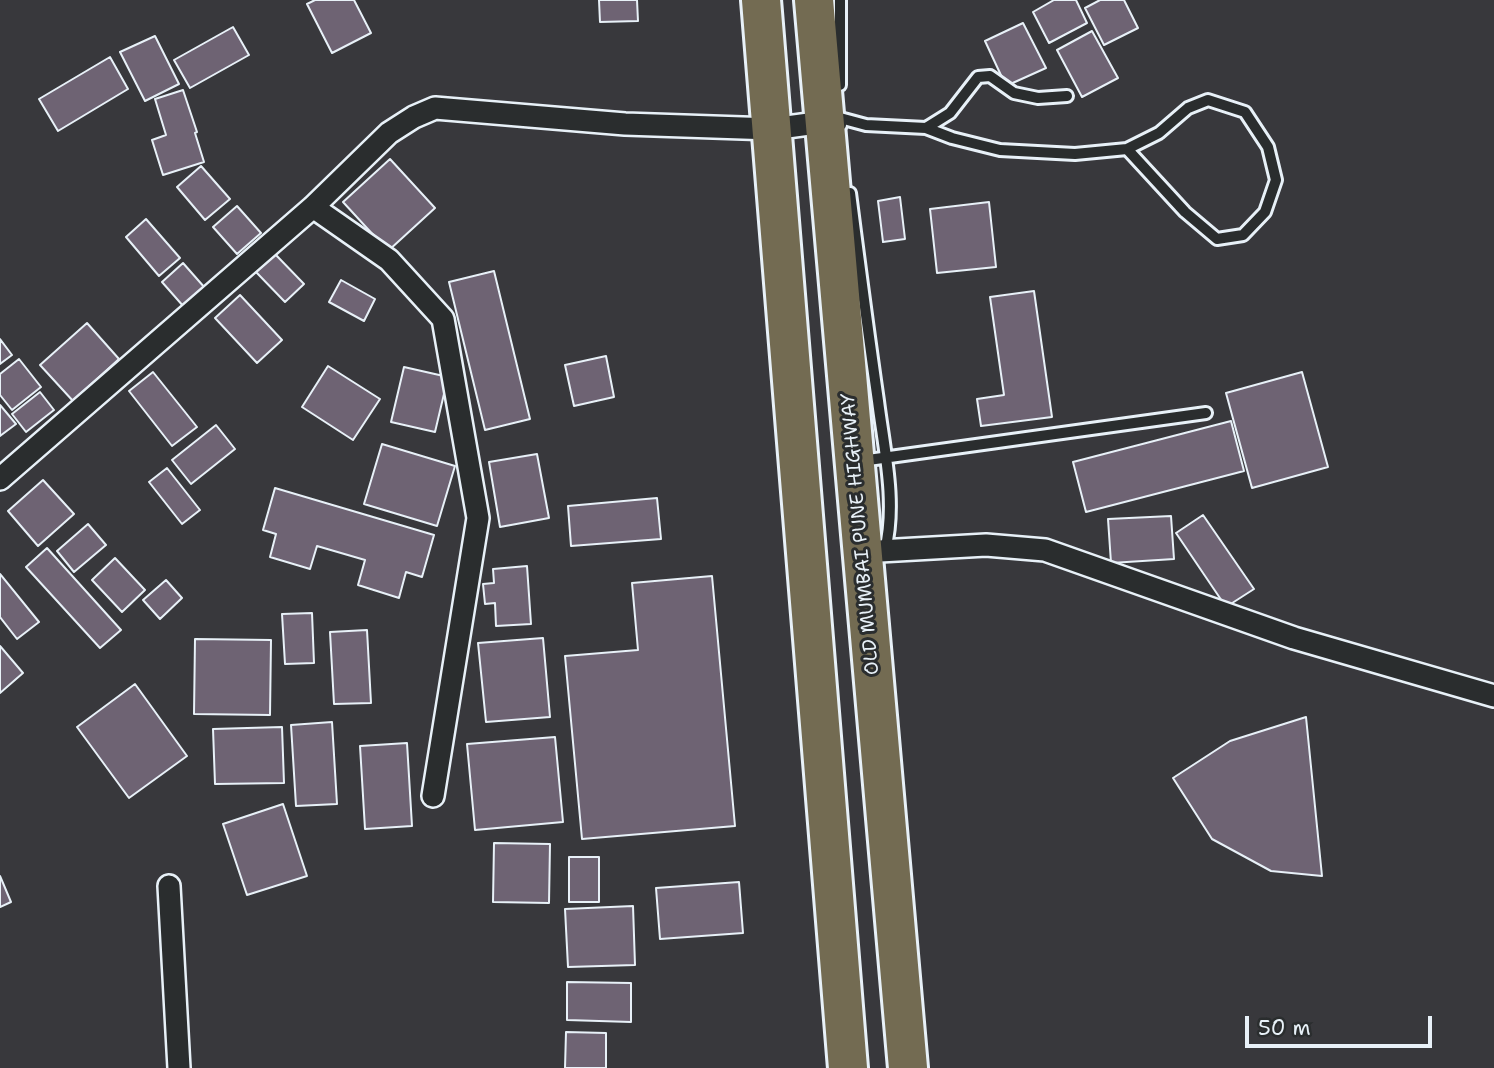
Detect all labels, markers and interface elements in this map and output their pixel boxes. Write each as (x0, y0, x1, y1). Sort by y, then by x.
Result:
street label: OLD MUMBAI PUNE HIGHWAY (837, 392, 885, 676)
scale bar (1249, 1002, 1436, 1046)
text: 50 m (1258, 1014, 1311, 1042)

